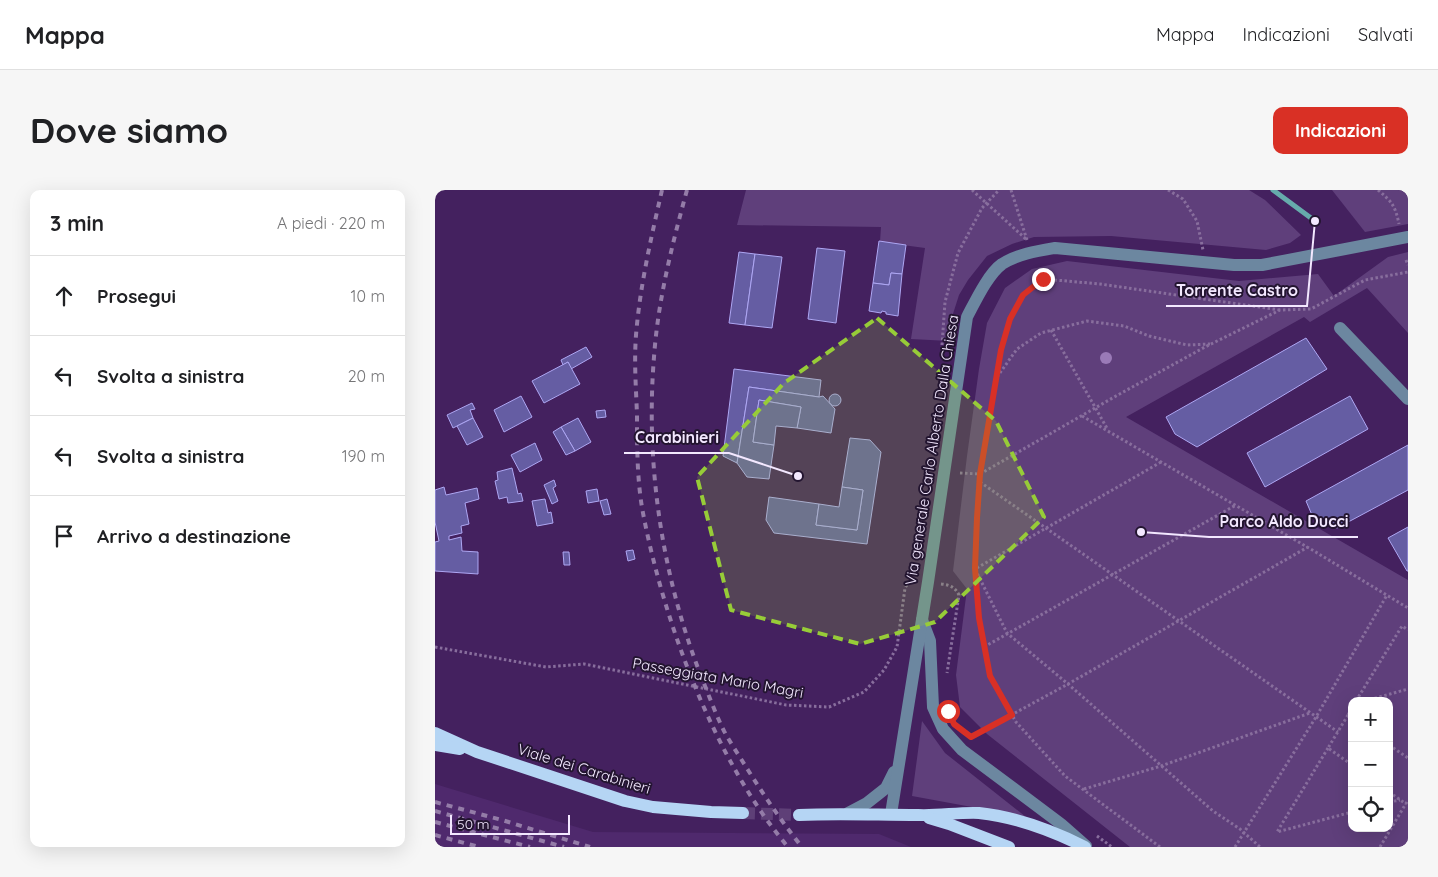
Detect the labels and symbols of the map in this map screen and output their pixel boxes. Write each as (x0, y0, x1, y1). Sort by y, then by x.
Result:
route end (1032, 268, 1055, 291)
callout: Torrente Castro (1166, 275, 1307, 306)
text: Torrente Castro (1176, 280, 1298, 300)
street label: Via generale Carlo Alberto Dalla Chiesa (901, 313, 962, 587)
callout: Carabinieri (624, 422, 729, 453)
text: Carabinieri (635, 427, 719, 447)
callout: Parco Aldo Ducci (1209, 506, 1358, 537)
text: Parco Aldo Ducci (1219, 511, 1349, 531)
street label: Passeggiata Mario Magri (631, 653, 805, 702)
route start (937, 700, 960, 723)
street label: Viale dei Carabinieri (515, 739, 653, 798)
scale bar (450, 812, 570, 835)

